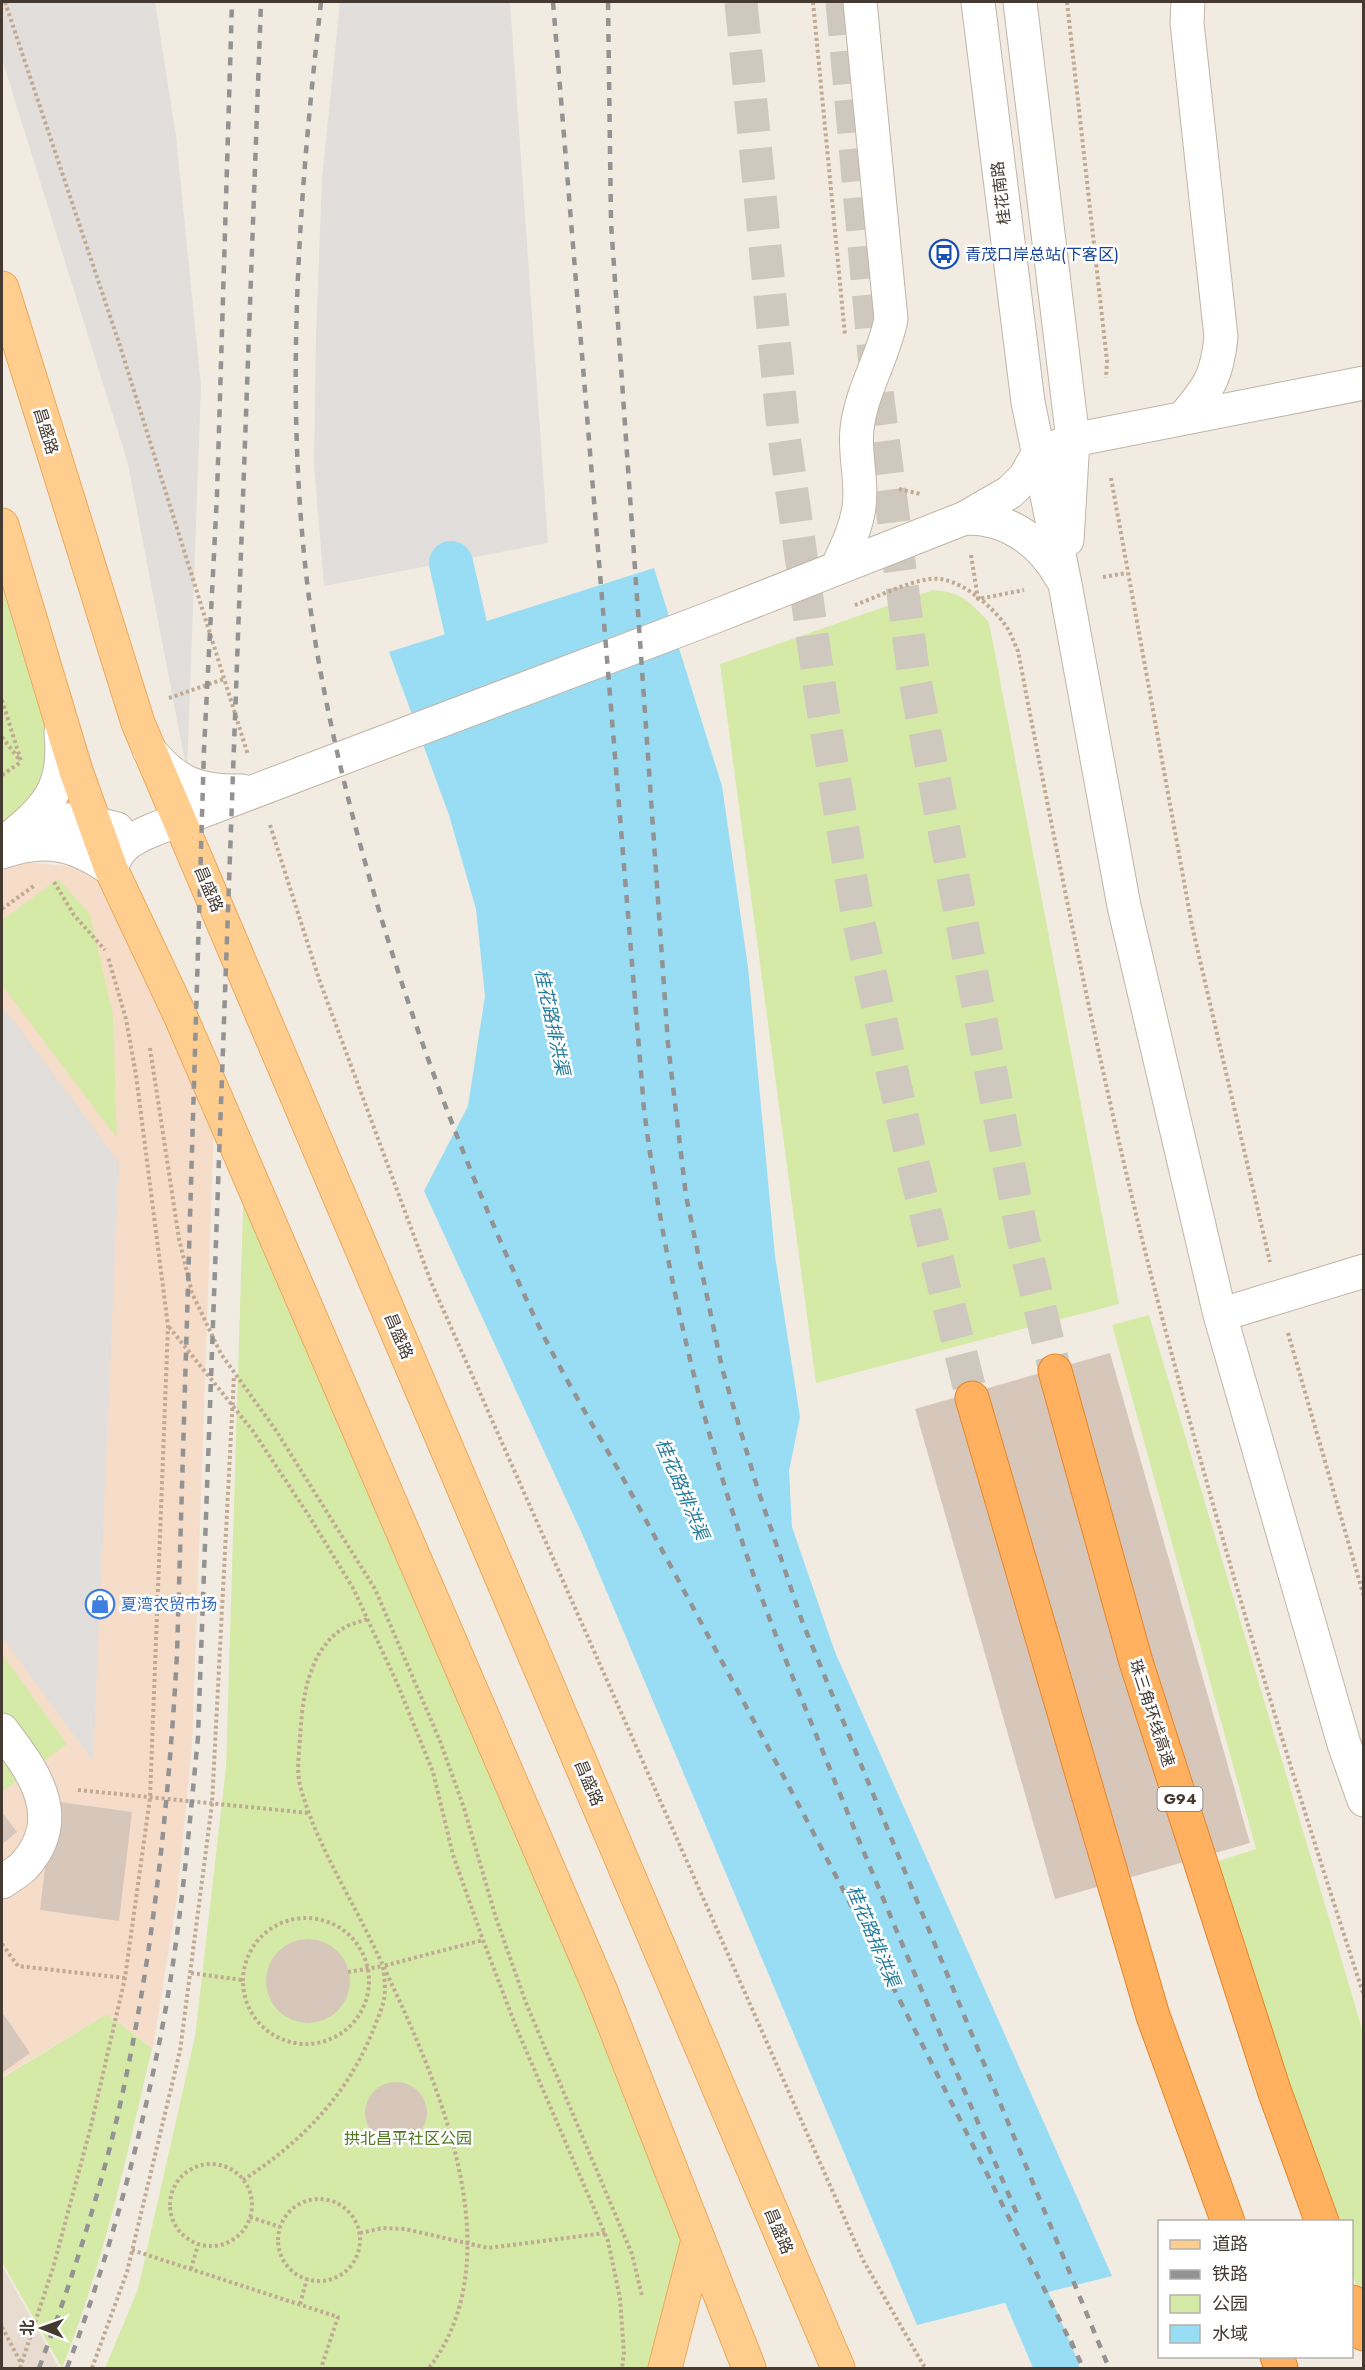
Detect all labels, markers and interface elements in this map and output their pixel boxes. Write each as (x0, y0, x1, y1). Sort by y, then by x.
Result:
street label: 桂花南路 (986, 160, 1016, 226)
bus stop icon: 青茂口岸总站(下客区) (928, 238, 960, 270)
place label: 青茂口岸总站(下客区) (965, 243, 1119, 266)
street label: 昌盛路 (28, 405, 64, 457)
street label: 昌盛路 (189, 862, 229, 916)
water label: 桂花路排洪渠 (528, 966, 577, 1080)
street label: 昌盛路 (379, 1309, 419, 1363)
water label: 桂花路排洪渠 (649, 1434, 716, 1547)
shop icon: 夏湾农贸市场 (84, 1588, 116, 1620)
place label: 夏湾农贸市场 (121, 1593, 217, 1616)
street label: 珠三角环线高速 (1124, 1656, 1180, 1770)
street label: 昌盛路 (569, 1756, 609, 1810)
road number: G94 (1158, 1787, 1202, 1811)
water label: 桂花路排洪渠 (840, 1881, 907, 1994)
park label: 拱北昌平社区公园 (344, 2127, 472, 2150)
street label: 昌盛路 (759, 2204, 799, 2258)
legend (1158, 2220, 1353, 2358)
text: 道路 (1212, 2231, 1248, 2257)
text: 铁路 (1212, 2261, 1248, 2287)
text: 公园 (1212, 2291, 1248, 2317)
north arrow (12, 2298, 72, 2358)
text: 北 (16, 2320, 39, 2336)
text: 水域 (1212, 2321, 1248, 2347)

